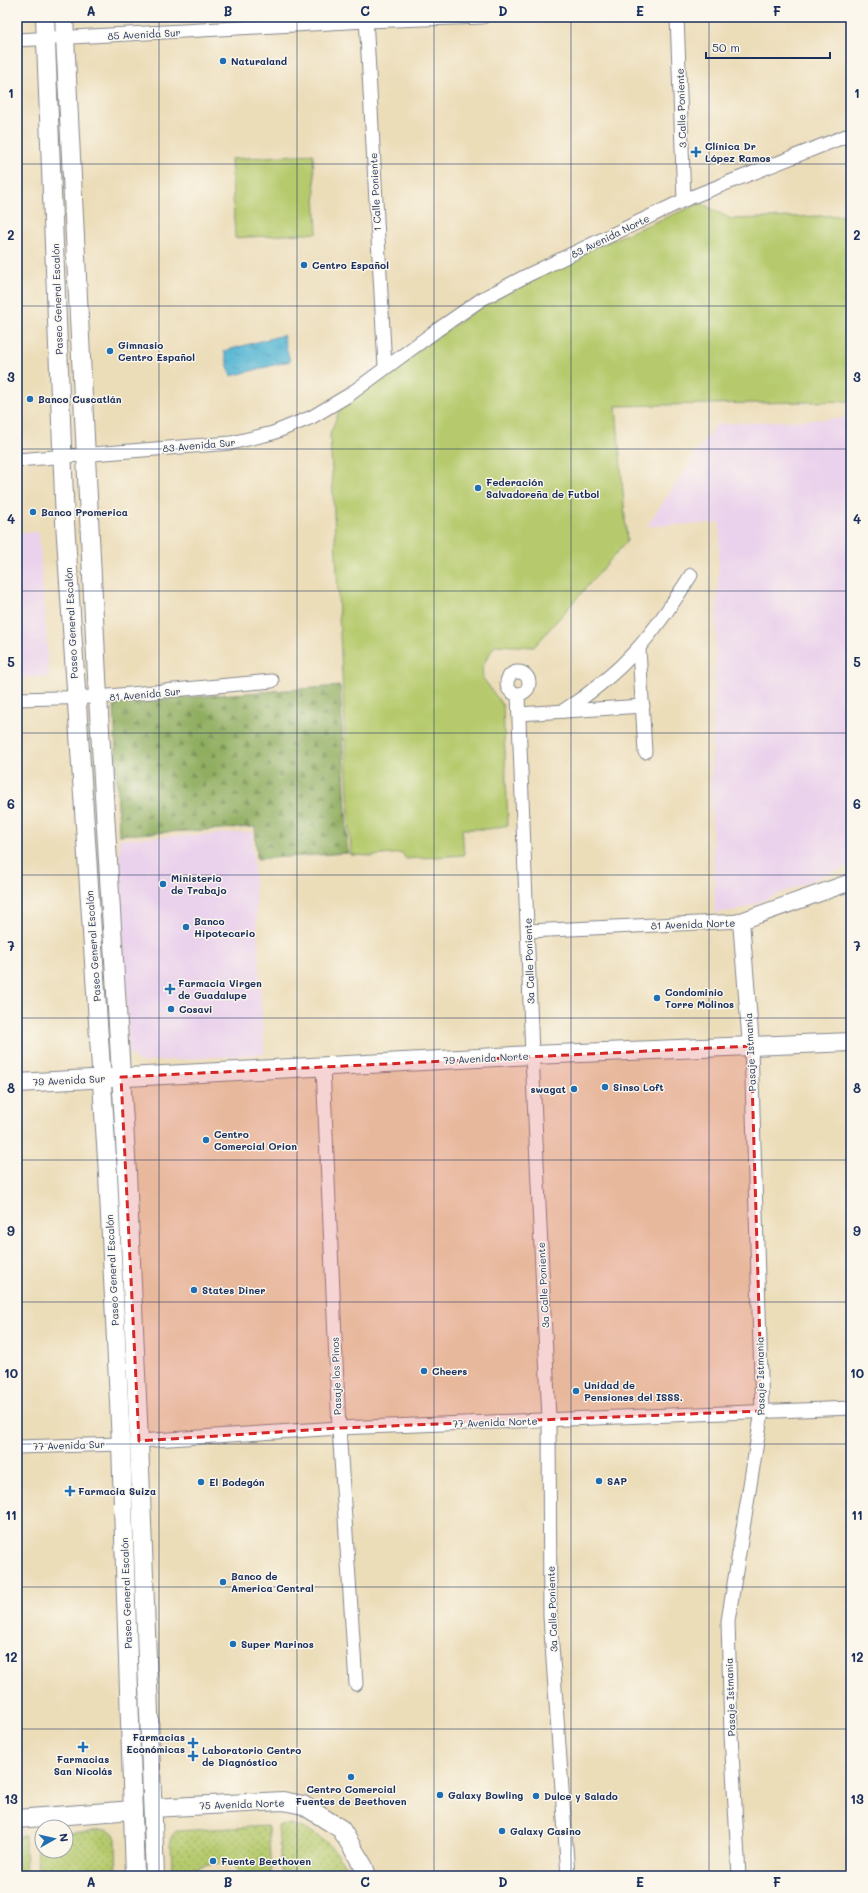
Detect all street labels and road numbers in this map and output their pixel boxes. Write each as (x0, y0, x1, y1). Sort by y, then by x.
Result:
street label: 85 Avenida Sur (107, 25, 181, 43)
street label: 3 Calle Poniente (673, 68, 689, 148)
street label: 1 Calle Poniente (366, 152, 384, 232)
street label: 83 Avenida Norte (568, 211, 652, 261)
street label: Paseo General Escalón (48, 243, 66, 355)
street label: 83 Avenida Sur (162, 435, 236, 455)
street label: Paseo General Escalón (61, 567, 81, 679)
street label: 81 Avenida Sur (109, 684, 181, 704)
street label: Paseo General Escalón (82, 890, 104, 1002)
street label: 81 Avenida Norte (651, 916, 735, 932)
street label: 3a Calle Poniente (521, 918, 537, 1004)
street label: Pasaje Istmania (741, 1012, 759, 1092)
street label: 79 Avenida Norte (443, 1049, 529, 1067)
street label: 79 Avenida Sur (32, 1071, 106, 1089)
street label: Paseo General Escalón (102, 1214, 122, 1326)
street label: 3a Calle Poniente (534, 1242, 552, 1328)
street label: Pasaje Istmania (752, 1336, 768, 1416)
street label: Pasaje los Pinos (328, 1337, 344, 1415)
street label: 77 Avenida Norte (452, 1414, 538, 1430)
street label: 77 Avenida Sur (33, 1437, 105, 1453)
street label: Paseo General Escalón (117, 1537, 135, 1649)
street label: 3a Calle Poniente (544, 1566, 560, 1652)
street label: Pasaje Istmania (722, 1657, 738, 1737)
street label: 75 Avenida Norte (199, 1796, 285, 1812)

